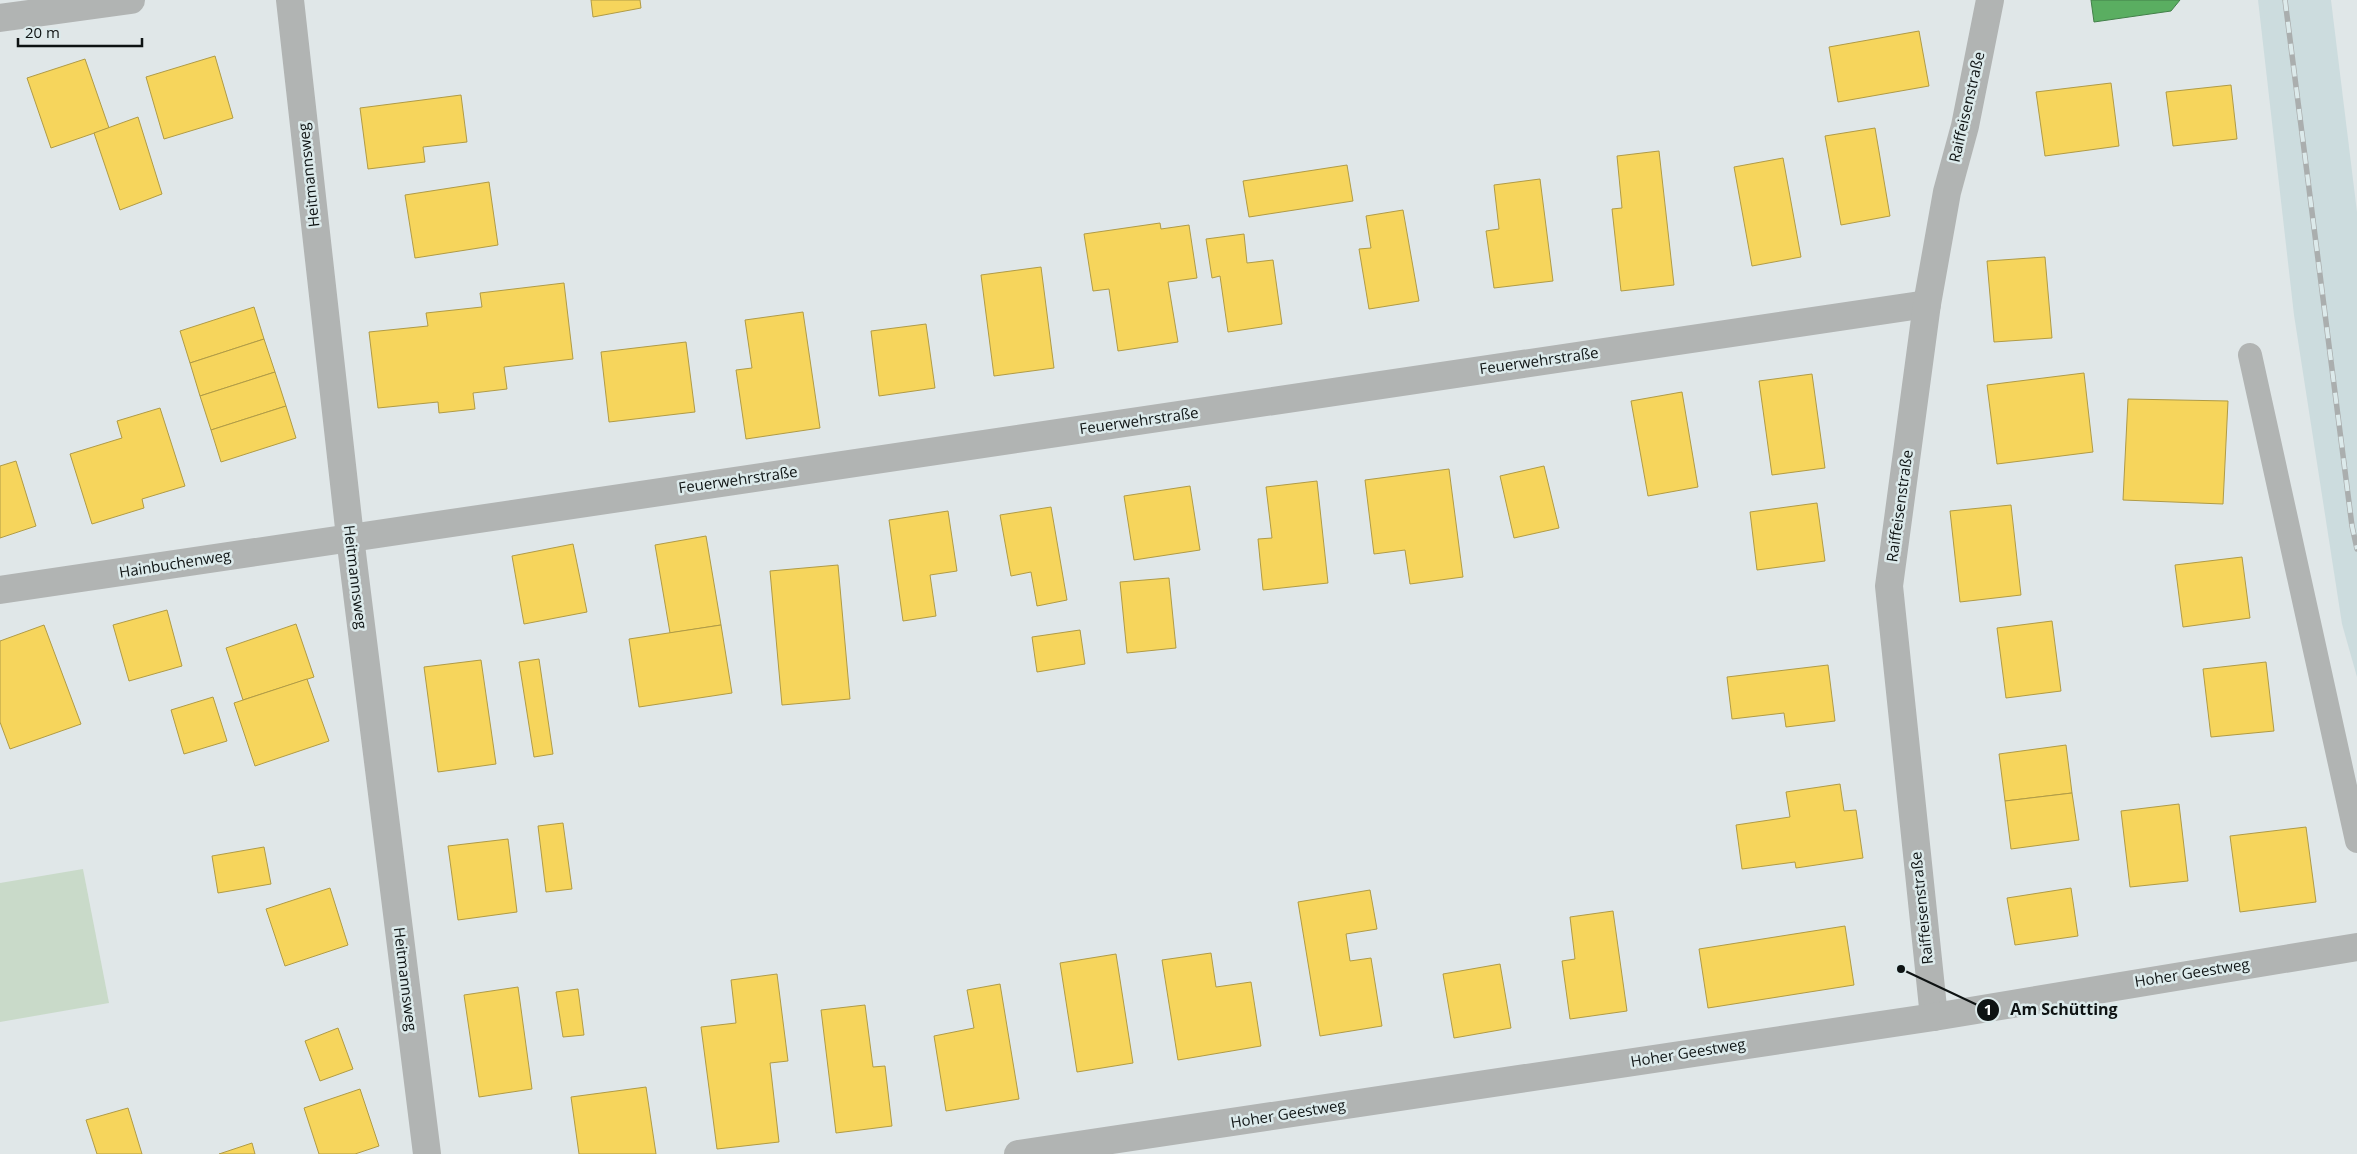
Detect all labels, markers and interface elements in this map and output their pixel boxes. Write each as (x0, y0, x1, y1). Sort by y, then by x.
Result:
scale bar (18, 15, 141, 47)
text: 20 m (25, 22, 60, 42)
street label: Raiffeisenstraße (1944, 49, 1989, 164)
street label: Heitmannsweg (293, 122, 323, 228)
street label: Feuerwehrstraße (1478, 342, 1600, 378)
street label: Feuerwehrstraße (1078, 402, 1200, 438)
street label: Raiffeisenstraße (1881, 448, 1917, 563)
street label: Feuerwehrstraße (677, 461, 799, 497)
street label: Heitmannsweg (340, 524, 372, 630)
street label: Hainbuchenweg (117, 544, 232, 582)
street label: Raiffeisenstraße (1905, 851, 1937, 965)
street label: Heitmannsweg (390, 926, 422, 1032)
street label: Hoher Geestweg (2133, 953, 2251, 991)
callout: Am Schütting (1976, 994, 2128, 1025)
text: Am Schütting (2010, 998, 2118, 1020)
text: 1 (1984, 999, 1992, 1019)
street label: Hoher Geestweg (1629, 1033, 1747, 1071)
street label: Hoher Geestweg (1229, 1094, 1347, 1132)

